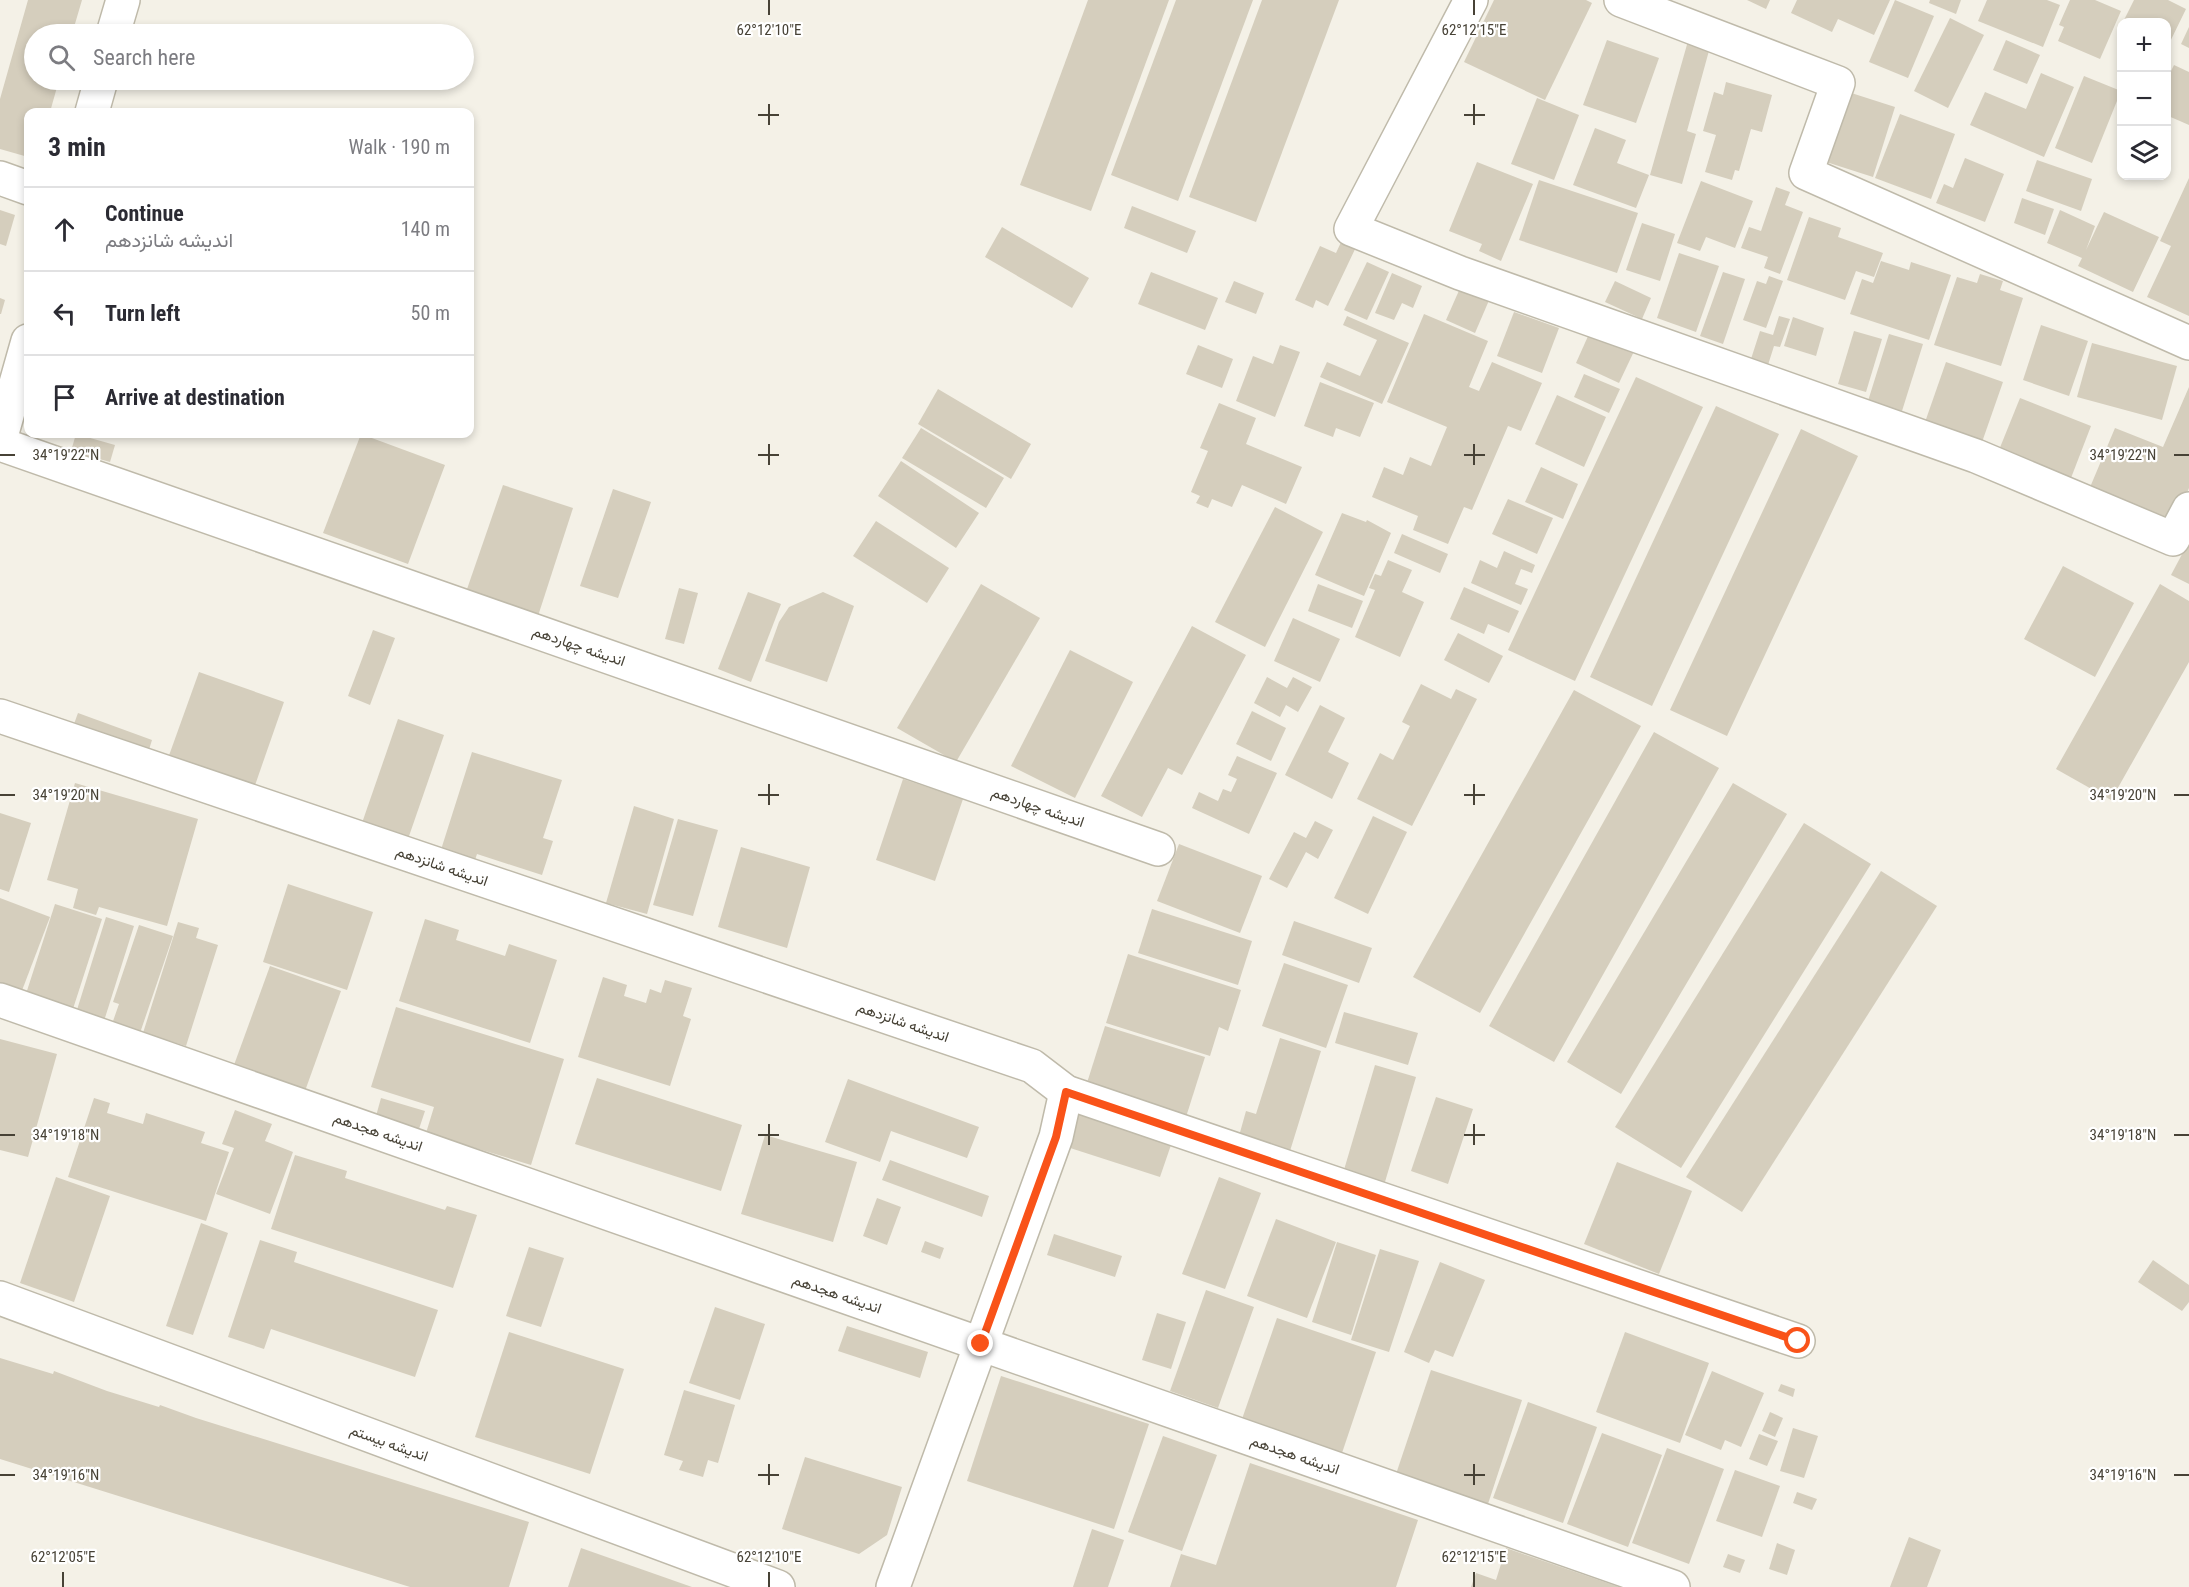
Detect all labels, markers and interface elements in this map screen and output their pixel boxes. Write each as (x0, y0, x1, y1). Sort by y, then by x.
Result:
map controls (2117, 18, 2171, 180)
button: + (2117, 18, 2171, 72)
text: 62°12'10"E (737, 21, 801, 39)
text: 62°12'15"E (1442, 21, 1506, 39)
search box (24, 24, 474, 90)
icon: search (45, 41, 78, 74)
text: Search here (93, 45, 195, 70)
button: − (2117, 72, 2171, 126)
button: layers (2117, 126, 2171, 180)
text: 3 min (48, 132, 106, 162)
text: Walk · 190 m (349, 135, 450, 159)
text: Continue (105, 201, 184, 226)
icon: ahead (48, 213, 81, 246)
text: 140 m (401, 217, 450, 241)
text: اندیشه شانزدهم (105, 228, 233, 252)
icon: left (48, 297, 81, 330)
text: Turn left (105, 301, 180, 326)
text: 50 m (411, 301, 450, 325)
icon: arrive (48, 381, 81, 414)
text: Arrive at destination (105, 385, 285, 410)
text: 34°19'22"N (33, 446, 99, 464)
text: 34°19'22"N (2090, 446, 2156, 464)
street label: اندیشه چهاردهم (530, 622, 628, 671)
street label: اندیشه چهاردهم (989, 783, 1087, 832)
text: 34°19'20"N (33, 786, 99, 804)
text: 34°19'20"N (2090, 786, 2156, 804)
street label: اندیشه شانزدهم (393, 842, 490, 891)
street label: اندیشه شانزدهم (854, 998, 951, 1047)
street label: اندیشه هجدهم (331, 1108, 425, 1157)
text: 34°19'18"N (33, 1126, 99, 1144)
text: 34°19'18"N (2090, 1126, 2156, 1144)
street label: اندیشه هجدهم (790, 1270, 884, 1319)
route start (1784, 1327, 1810, 1353)
route end (967, 1330, 993, 1356)
street label: اندیشه بیستم (347, 1421, 430, 1466)
street label: اندیشه هجدهم (1248, 1431, 1342, 1480)
text: 34°19'16"N (33, 1466, 99, 1484)
text: 34°19'16"N (2090, 1466, 2156, 1484)
text: 62°12'05"E (31, 1548, 95, 1566)
text: 62°12'10"E (737, 1548, 801, 1566)
text: 62°12'15"E (1442, 1548, 1506, 1566)

